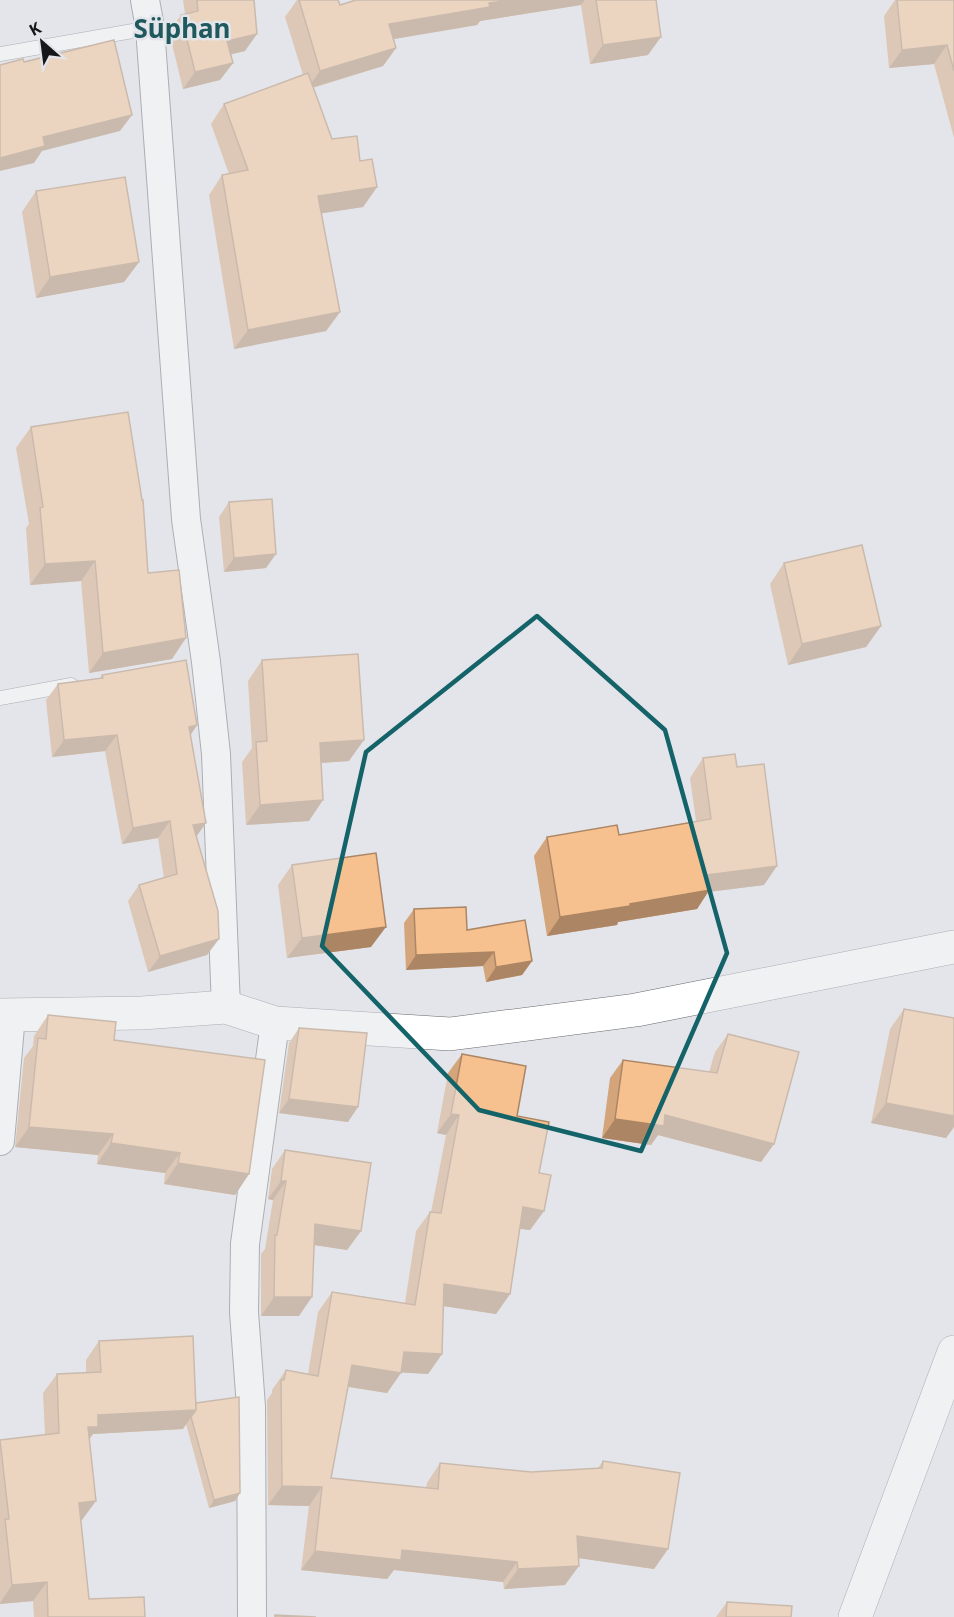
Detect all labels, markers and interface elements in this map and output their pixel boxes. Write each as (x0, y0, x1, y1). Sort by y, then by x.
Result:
district label: Süphan (133, 10, 231, 46)
north arrow (12, 12, 72, 72)
text: K (25, 16, 45, 41)

